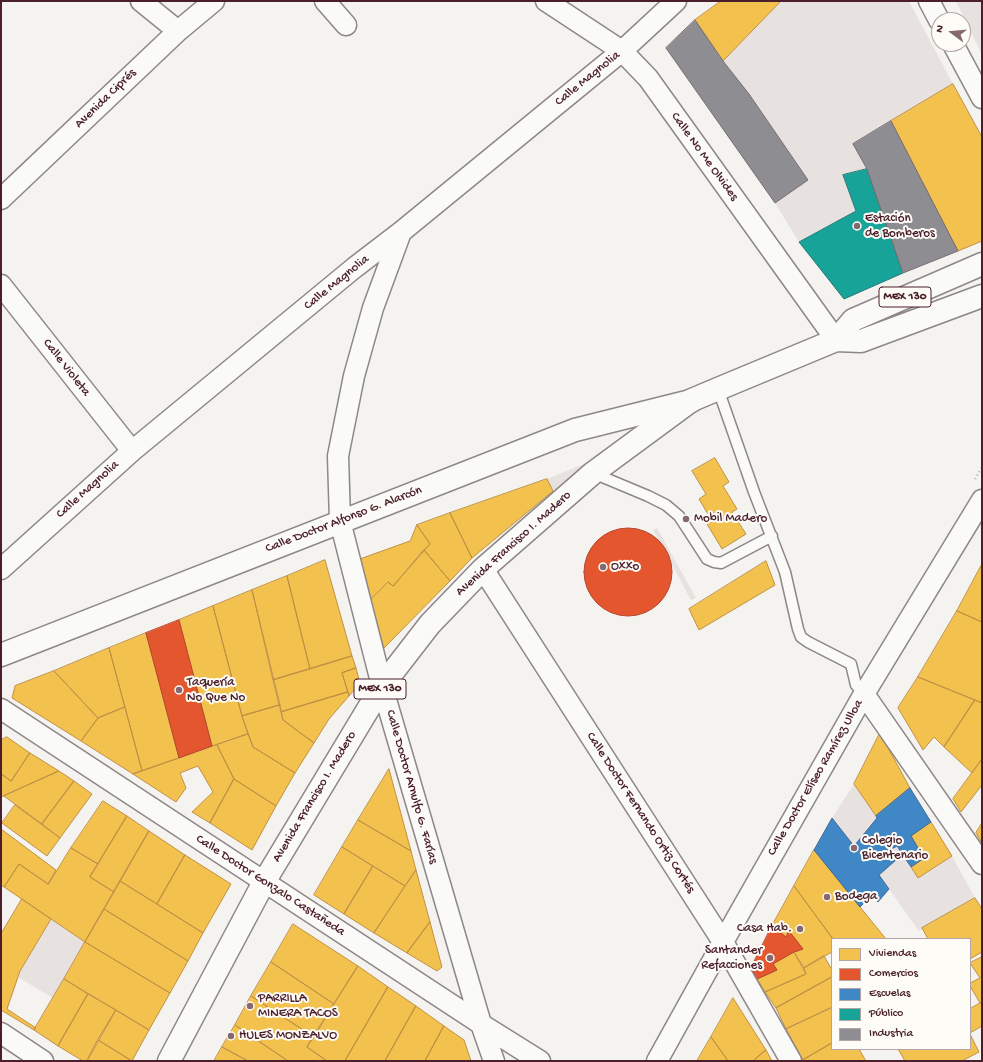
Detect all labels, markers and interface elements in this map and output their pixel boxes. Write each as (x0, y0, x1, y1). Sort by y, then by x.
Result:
north arrow (931, 12, 971, 52)
text: N (934, 24, 947, 34)
street label: Calle Magnolia (552, 48, 624, 110)
street label: Avenida Ciprés (72, 66, 140, 132)
street label: Calle No Me Olvides (667, 110, 741, 204)
place label: Estación de Bomberos (865, 211, 935, 242)
marker: Estación de Bomberos (852, 221, 862, 231)
street label: Calle Magnolia (301, 252, 373, 314)
road number: MEX 130 (879, 287, 931, 307)
street label: Calle Violeta (39, 336, 93, 400)
street label: Calle Magnolia (53, 458, 123, 522)
street label: Calle Doctor Alfonso G. Alarcón (264, 483, 424, 557)
street label: Avenida Francisco I. Madero (453, 488, 575, 600)
place label: Mobil Madero (694, 511, 767, 527)
marker: Mobil Madero (681, 514, 691, 524)
place label: Oxxo (611, 559, 639, 575)
marker: Oxxo (598, 562, 608, 572)
place label: Taquería No Que No (187, 675, 245, 706)
road number: MEX 130 (354, 679, 406, 699)
marker: Taquería No Que No (174, 685, 184, 695)
street label: Calle Doctor Elíseo Ramírez Ulloa (765, 697, 867, 859)
street label: Calle Doctor Arnulfo G. Farías (382, 708, 440, 866)
street label: Avenida Francisco I. Madero (270, 729, 360, 865)
street label: Calle Doctor Fernando Ortiz Cortés (582, 730, 698, 896)
street label: Calle Doctor Gonzalo Castañeda (192, 832, 348, 940)
place label: Colegio Bicentenario (862, 833, 928, 864)
marker: Colegio Bicentenario (849, 843, 859, 853)
place label: Bodega (835, 889, 877, 905)
marker: Bodega (822, 892, 832, 902)
place label: Casa Hab. (737, 921, 792, 937)
marker: Casa Hab. (795, 924, 805, 934)
legend (831, 938, 971, 1050)
place label: Santander Refacciones (701, 943, 762, 974)
text: Viviendas (869, 947, 916, 961)
marker: Santander Refacciones (765, 953, 775, 963)
text: Comercios (869, 967, 918, 981)
text: Escuelas (869, 987, 911, 1001)
place label: PARRILLA MINERA TACOS (258, 991, 338, 1022)
marker: PARRILLA MINERA TACOS (245, 1001, 255, 1011)
text: Público (869, 1007, 903, 1021)
text: Industria (869, 1027, 913, 1041)
place label: HULES MONZALVO (239, 1028, 337, 1044)
marker: HULES MONZALVO (226, 1031, 236, 1041)

